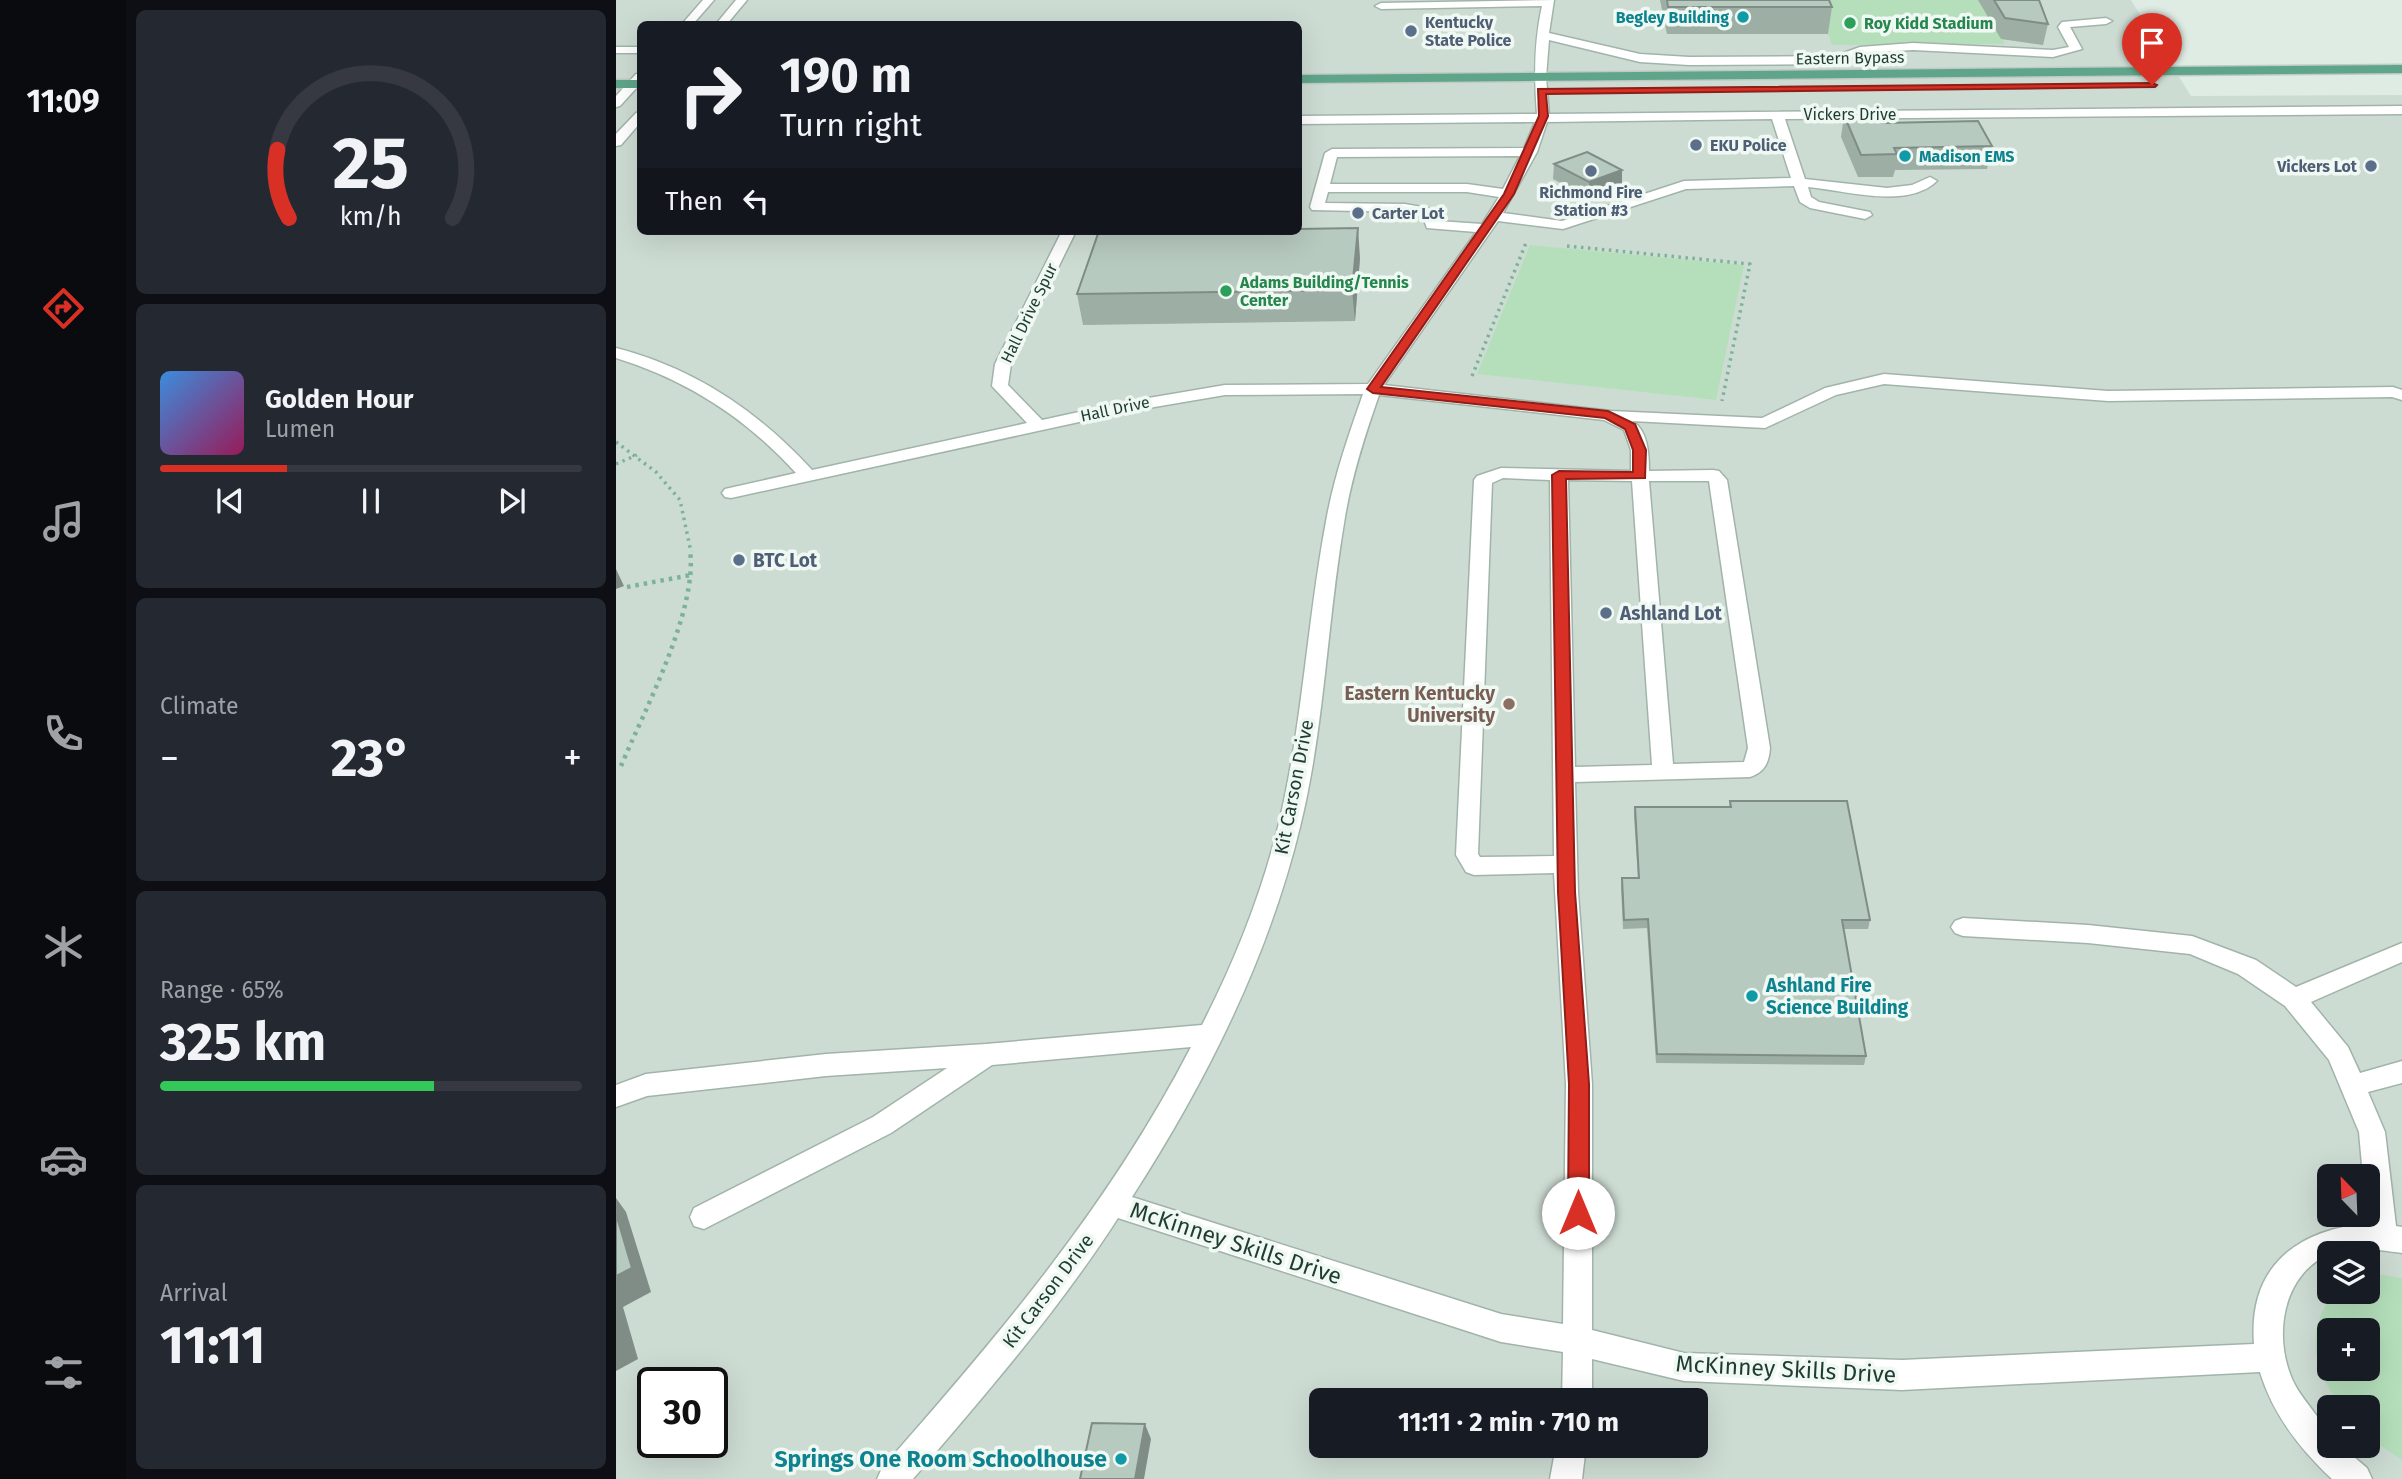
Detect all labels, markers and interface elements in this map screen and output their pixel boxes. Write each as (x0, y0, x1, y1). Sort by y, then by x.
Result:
place label: Begley Building (1616, 8, 1729, 27)
marker: Begley Building (1735, 9, 1751, 25)
place label: Kentucky State Police (1425, 13, 1511, 50)
pin (2122, 13, 2182, 85)
place label: Roy Kidd Stadium (1864, 14, 1993, 33)
marker: Roy Kidd Stadium (1842, 15, 1858, 31)
marker: Kentucky State Police (1403, 23, 1419, 39)
icon: arrive (2133, 24, 2171, 62)
text: 190 m (780, 46, 912, 105)
street label: Eastern Bypass (1795, 48, 1905, 68)
icon: right (665, 49, 756, 140)
text: 11:09 (26, 82, 100, 120)
street label: Vickers Drive (1804, 105, 1897, 124)
text: Turn right (780, 106, 922, 144)
text: 25 (333, 120, 409, 207)
place label: EKU Police (1710, 136, 1787, 155)
marker: EKU Police (1688, 137, 1704, 153)
place label: Madison EMS (1919, 147, 2014, 166)
marker: Madison EMS (1897, 148, 1913, 164)
place label: Vickers Lot (2276, 157, 2358, 176)
marker: Vickers Lot (2363, 158, 2379, 174)
marker: Richmond Fire Station #3 (1583, 163, 1599, 179)
icon: left (737, 182, 775, 220)
place label: Richmond Fire Station #3 (1539, 183, 1643, 220)
text: Then (665, 186, 723, 217)
text: km/h (340, 202, 402, 232)
place label: Carter Lot (1372, 204, 1445, 223)
marker: Carter Lot (1350, 205, 1366, 221)
street label: Hall Drive Spur (997, 259, 1062, 366)
place label: Adams Building/Tennis Center (1239, 273, 1409, 310)
marker: Adams Building/Tennis Center (1218, 283, 1234, 299)
icon: directions (39, 284, 88, 333)
text: Golden Hour (265, 384, 413, 415)
street label: Hall Drive (1079, 392, 1151, 426)
text: Lumen (265, 415, 335, 443)
icon: previous (211, 482, 249, 520)
icon: pause (352, 482, 390, 520)
icon: next (493, 482, 531, 520)
icon: music (39, 497, 88, 546)
place label: BTC Lot (753, 549, 818, 572)
marker: BTC Lot (731, 552, 747, 568)
place label: Ashland Lot (1619, 602, 1723, 625)
marker: Ashland Lot (1598, 605, 1614, 621)
place label: Eastern Kentucky University (1344, 682, 1495, 727)
text: Climate (160, 692, 239, 720)
marker: Eastern Kentucky University (1501, 696, 1517, 712)
icon: phone (39, 709, 88, 758)
street label: Kit Carson Drive (1270, 718, 1318, 856)
text: 23° (331, 727, 411, 790)
text: − (160, 735, 179, 781)
text: + (563, 735, 582, 781)
icon: climate (39, 922, 88, 971)
place label: Ashland Fire Science Building (1765, 974, 1909, 1019)
text: Range · 65% (160, 976, 284, 1004)
marker: Ashland Fire Science Building (1744, 988, 1760, 1004)
text: 325 km (160, 1011, 326, 1074)
icon: car (39, 1135, 88, 1184)
north arrow (2317, 1164, 2380, 1227)
map controls (2317, 1164, 2380, 1458)
position arrow (1541, 1176, 1615, 1250)
street label: McKinney Skills Drive (1127, 1196, 1345, 1290)
street label: Kit Carson Drive (998, 1229, 1098, 1353)
button: layers (2317, 1241, 2380, 1304)
text: Arrival (160, 1279, 227, 1307)
text: 11:11 (160, 1314, 265, 1377)
button: + (2317, 1318, 2380, 1381)
icon: filters (39, 1348, 88, 1397)
street label: McKinney Skills Drive (1675, 1349, 1897, 1389)
speed limit sign: 30 (637, 1367, 728, 1458)
button: − (2317, 1395, 2380, 1458)
text: 11:11 · 2 min · 710 m (1398, 1407, 1619, 1438)
place label: Springs One Room Schoolhouse (774, 1445, 1107, 1473)
marker: Springs One Room Schoolhouse (1113, 1451, 1129, 1467)

